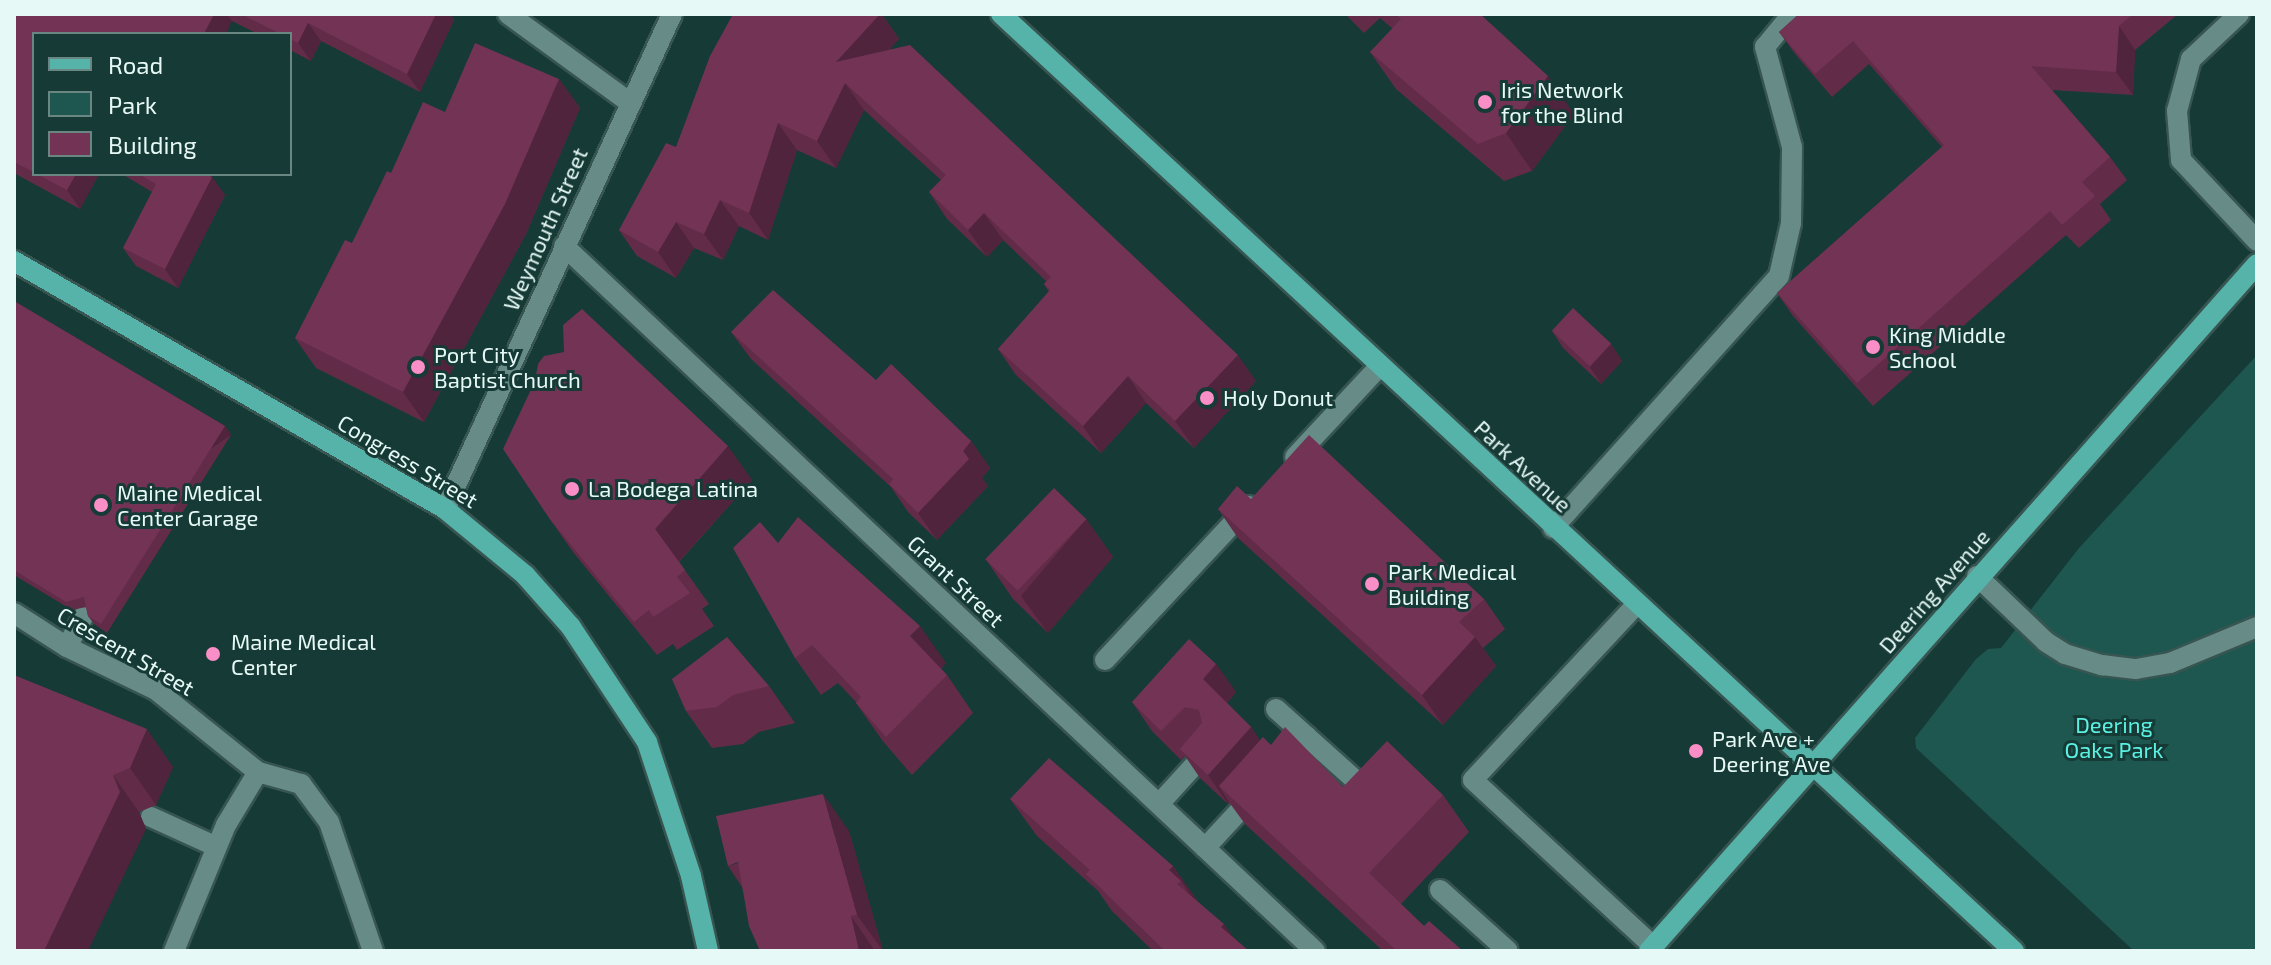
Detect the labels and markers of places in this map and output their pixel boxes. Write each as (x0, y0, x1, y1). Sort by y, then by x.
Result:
place label: Iris Network for the Blind (1501, 76, 1624, 128)
marker: Iris Network for the Blind (1476, 93, 1494, 111)
place label: King Middle School (1889, 321, 2006, 372)
marker: King Middle School (1864, 338, 1882, 356)
place label: Port City Baptist Church (434, 341, 581, 392)
marker: Port City Baptist Church (409, 358, 427, 376)
place label: Holy Donut (1223, 385, 1334, 411)
marker: Holy Donut (1198, 389, 1216, 407)
place label: La Bodega Latina (588, 476, 758, 502)
place label: Maine Medical Center Garage (117, 479, 262, 530)
marker: La Bodega Latina (563, 480, 581, 498)
marker: Maine Medical Center Garage (92, 496, 110, 514)
place label: Park Medical Building (1388, 558, 1516, 610)
marker: Park Medical Building (1363, 575, 1381, 593)
place label: Maine Medical Center (231, 628, 376, 680)
marker: Maine Medical Center (202, 643, 224, 665)
place label: Park Ave + Deering Ave (1712, 725, 1831, 776)
marker: Park Ave + Deering Ave (1687, 742, 1705, 760)

